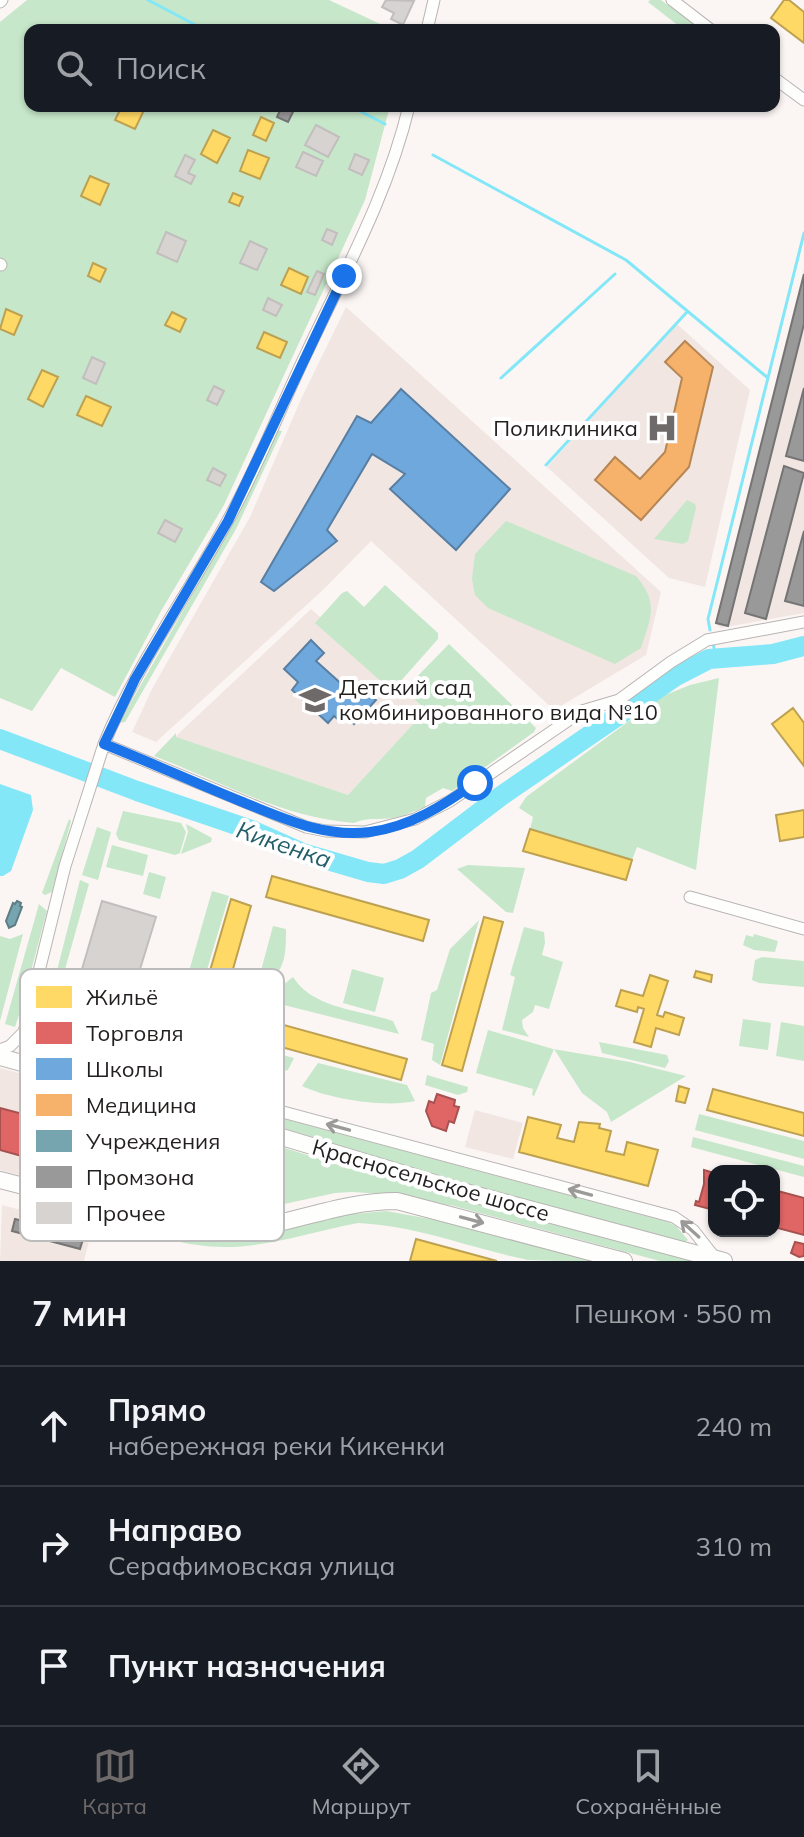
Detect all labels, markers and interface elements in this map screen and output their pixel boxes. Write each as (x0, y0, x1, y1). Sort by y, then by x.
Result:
search box (24, 24, 780, 112)
icon: search (52, 46, 96, 90)
text: Поиск (116, 49, 206, 87)
route end (326, 258, 362, 294)
hospital icon: Поликлиника (645, 411, 679, 445)
place label: Поликлиника (493, 414, 638, 442)
place label: Детский сад комбинированного вида №10 (339, 673, 658, 726)
school or university icon: Детский сад комбинированного вида №10 (298, 683, 332, 717)
route start (457, 765, 493, 801)
water label: Кикенка (233, 814, 335, 874)
legend (20, 969, 284, 1241)
text: Жильё (86, 983, 158, 1011)
text: Торговля (86, 1019, 184, 1047)
text: Школы (86, 1055, 163, 1083)
text: Медицина (86, 1091, 197, 1119)
one-way arrow (326, 1119, 352, 1134)
text: Учреждения (85, 1127, 220, 1155)
street label: Красносельское шоссе (309, 1133, 553, 1227)
text: Промзона (86, 1163, 194, 1191)
map controls (708, 1165, 780, 1237)
button: locate (708, 1165, 780, 1237)
one-way arrow (568, 1184, 594, 1199)
text: Прочее (86, 1199, 166, 1227)
one-way arrow (459, 1213, 485, 1228)
one-way arrow (680, 1219, 700, 1238)
text: 7 мин (32, 1292, 127, 1335)
text: Пешком · 550 m (574, 1297, 772, 1330)
text: Прямо (108, 1391, 206, 1429)
icon: ahead (32, 1404, 76, 1448)
text: 240 m (696, 1410, 772, 1443)
text: набережная реки Кикенки (108, 1429, 445, 1462)
text: Направо (108, 1511, 242, 1549)
icon: right (32, 1524, 76, 1568)
text: 310 m (696, 1530, 772, 1563)
text: Серафимовская улица (108, 1549, 395, 1582)
icon: arrive (32, 1644, 76, 1688)
text: Пункт назначения (108, 1647, 386, 1685)
tab: Карта (82, 1744, 147, 1820)
tab: Маршрут (312, 1744, 411, 1820)
tab: Сохранённые (575, 1744, 722, 1820)

